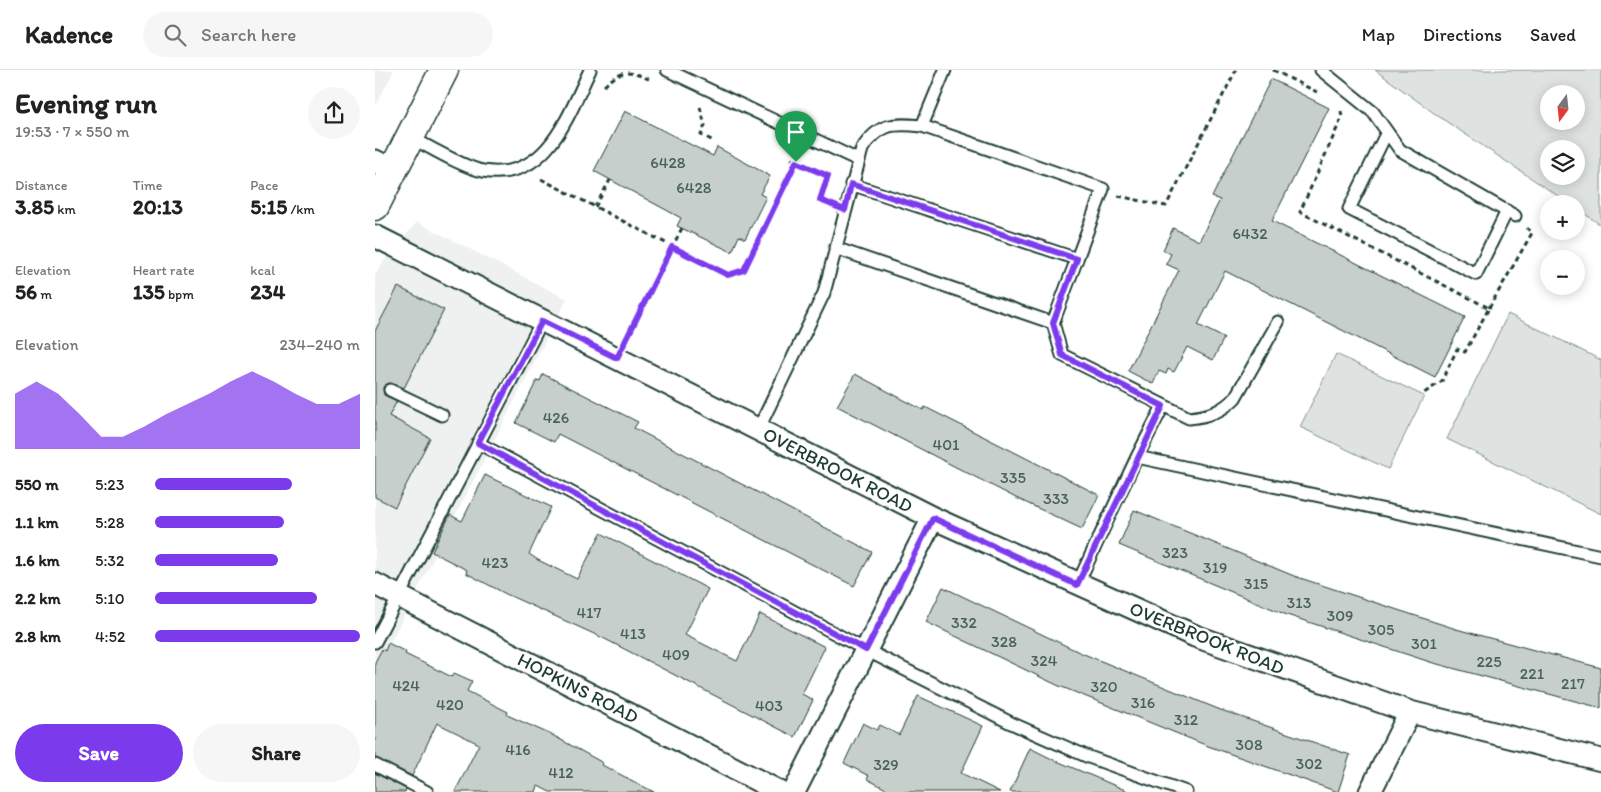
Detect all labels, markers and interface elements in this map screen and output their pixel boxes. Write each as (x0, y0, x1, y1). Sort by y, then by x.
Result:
search box (143, 12, 493, 57)
text: Kadence (25, 20, 113, 49)
icon: search (161, 21, 189, 49)
text: Search here (201, 23, 296, 46)
text: Map (1362, 24, 1395, 46)
text: Directions (1423, 24, 1502, 46)
text: Saved (1530, 24, 1576, 46)
north arrow (1540, 85, 1585, 130)
map controls (1540, 85, 1585, 295)
text: Evening run (15, 86, 157, 120)
button: share (308, 87, 360, 139)
pin (775, 111, 817, 162)
icon: arrive (782, 118, 810, 146)
text: 19:53 · 7 × 550 m (15, 122, 130, 141)
button: layers (1540, 140, 1585, 185)
house number: 6428 (650, 153, 686, 172)
text: Distance (15, 177, 67, 194)
text: Time (133, 177, 163, 194)
text: Pace (250, 177, 278, 194)
house number: 6428 (676, 178, 712, 197)
text: 3.85 (15, 194, 54, 219)
text: 20:13 (133, 194, 183, 219)
text: 5:15 (250, 194, 287, 219)
button: + (1540, 195, 1585, 240)
text: km (54, 201, 76, 218)
text: /km (287, 201, 315, 218)
house number: 6432 (1232, 224, 1268, 243)
button: − (1540, 250, 1585, 295)
text: Elevation (15, 262, 71, 279)
text: Heart rate (133, 262, 195, 279)
text: kcal (250, 262, 275, 279)
text: 56 (15, 279, 37, 304)
text: 135 (133, 279, 165, 304)
text: 234 (250, 279, 285, 304)
text: m (37, 286, 52, 303)
text: bpm (165, 286, 194, 303)
text: Elevation (15, 335, 79, 354)
text: 234–240 m (279, 335, 360, 354)
house number: 426 (543, 408, 569, 427)
street label: OVERBROOK ROAD (759, 422, 917, 518)
house number: 401 (933, 435, 960, 454)
house number: 335 (1000, 468, 1026, 487)
text: 550 m (15, 475, 59, 494)
text: 5:23 (95, 475, 124, 494)
house number: 333 (1043, 489, 1069, 508)
text: 1.1 km (15, 513, 59, 532)
text: 5:28 (95, 513, 125, 532)
house number: 323 (1162, 543, 1188, 562)
text: 1.6 km (15, 551, 60, 570)
text: 5:32 (95, 551, 124, 570)
house number: 423 (482, 553, 509, 572)
house number: 319 (1203, 558, 1227, 577)
house number: 315 (1244, 574, 1268, 593)
text: 2.2 km (15, 589, 61, 608)
text: 5:10 (95, 589, 125, 608)
house number: 313 (1287, 593, 1312, 612)
street label: OVERBROOK ROAD (1126, 596, 1288, 680)
house number: 417 (577, 603, 602, 622)
house number: 309 (1327, 606, 1353, 625)
house number: 332 (951, 613, 978, 632)
house number: 305 (1368, 620, 1394, 639)
house number: 413 (620, 624, 646, 643)
text: 2.8 km (15, 627, 61, 646)
text: 4:52 (95, 627, 125, 646)
house number: 328 (991, 632, 1017, 651)
house number: 301 (1411, 634, 1438, 653)
house number: 409 (662, 645, 690, 664)
street label: HOPKINS ROAD (514, 648, 642, 728)
house number: 324 (1031, 651, 1058, 670)
house number: 225 (1476, 652, 1502, 671)
house number: 221 (1520, 664, 1545, 683)
house number: 217 (1561, 674, 1585, 693)
house number: 424 (392, 676, 420, 695)
house number: 320 (1091, 677, 1118, 696)
house number: 316 (1131, 693, 1155, 712)
house number: 420 (436, 695, 464, 714)
house number: 403 (755, 696, 783, 715)
house number: 312 (1174, 710, 1199, 729)
button: Save (15, 724, 183, 782)
button: Share (193, 724, 360, 782)
house number: 308 (1235, 735, 1263, 754)
house number: 416 (505, 740, 531, 759)
house number: 302 (1296, 754, 1323, 773)
house number: 329 (873, 755, 899, 774)
house number: 412 (548, 763, 574, 782)

